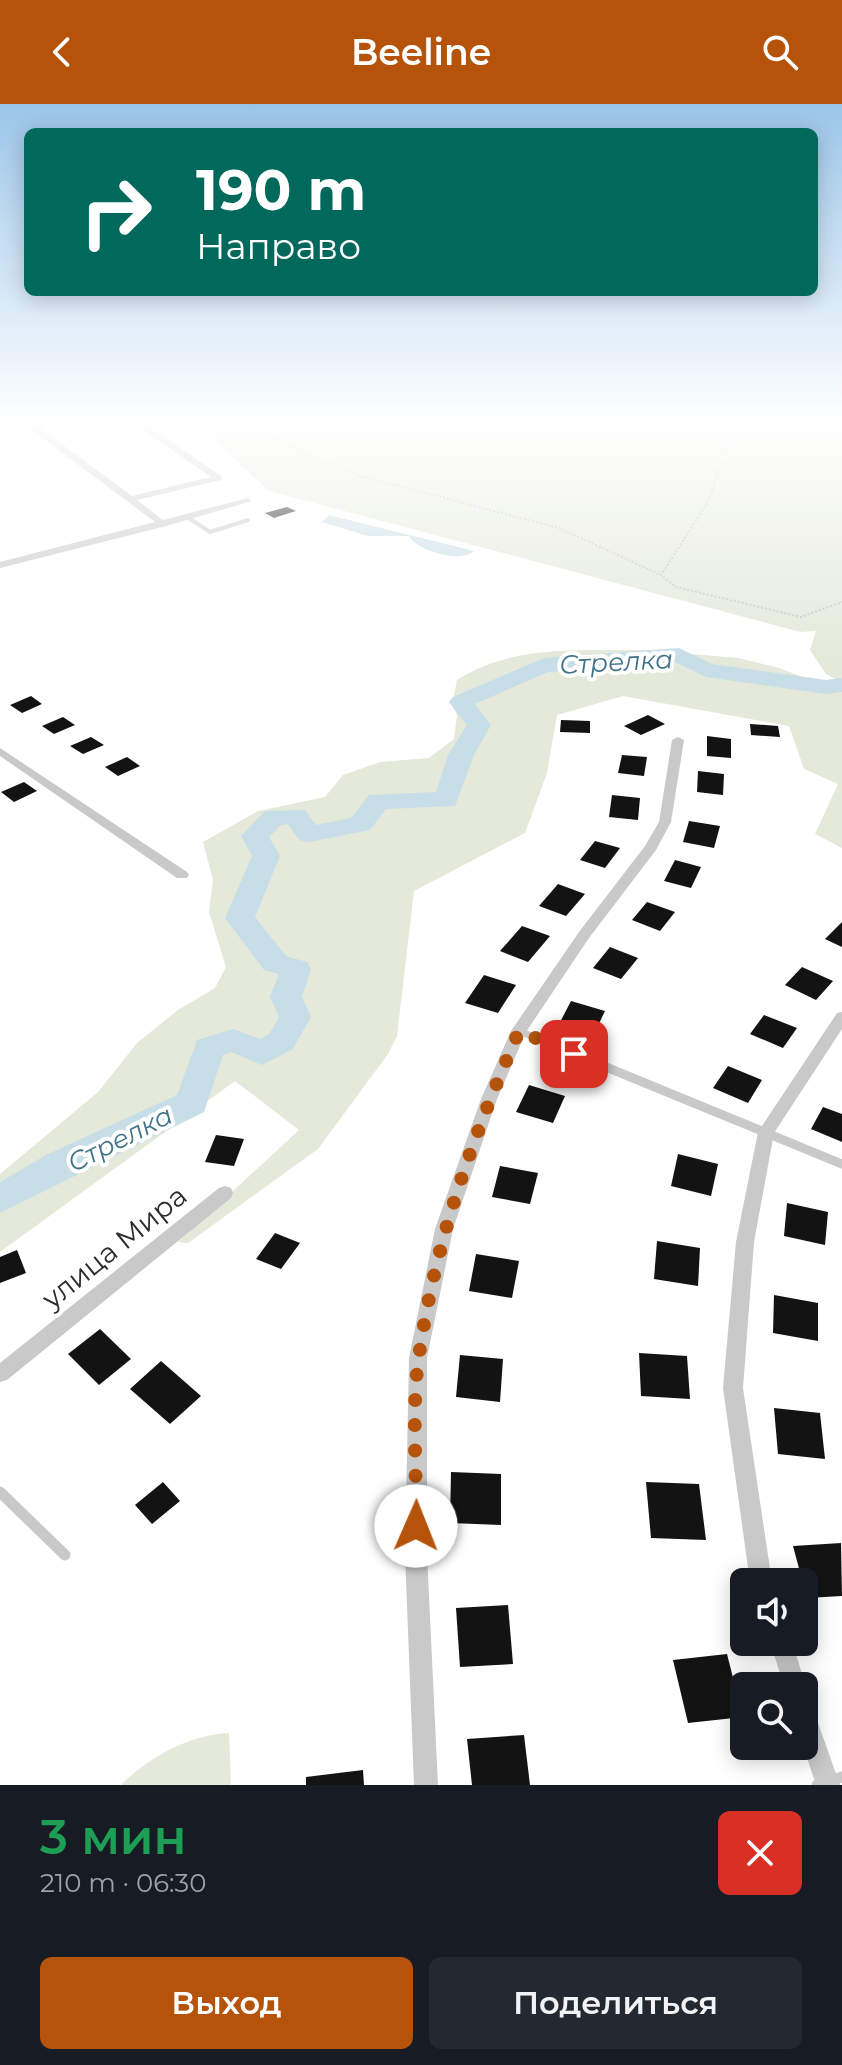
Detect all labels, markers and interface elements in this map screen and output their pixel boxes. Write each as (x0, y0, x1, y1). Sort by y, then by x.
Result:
icon: back (40, 30, 84, 74)
text: Beeline (351, 30, 491, 74)
icon: search (758, 30, 802, 74)
text: 190 m (196, 156, 366, 224)
icon: right (64, 160, 168, 264)
text: Направо (196, 224, 361, 268)
water label: Стрелка (558, 643, 674, 681)
pin (540, 1020, 608, 1088)
icon: arrive (552, 1032, 596, 1076)
water label: Стрелка (62, 1099, 178, 1179)
street label: улица Мира (34, 1178, 193, 1316)
position arrow (374, 1484, 458, 1568)
map controls (730, 1568, 818, 1760)
button: sound (730, 1568, 818, 1656)
button: search (730, 1672, 818, 1760)
text: 3 мин (40, 1808, 187, 1866)
button: close (718, 1811, 802, 1895)
text: 210 m · 06:30 (40, 1867, 206, 1899)
button: Выход (40, 1957, 413, 2049)
button: Поделиться (429, 1957, 802, 2049)

